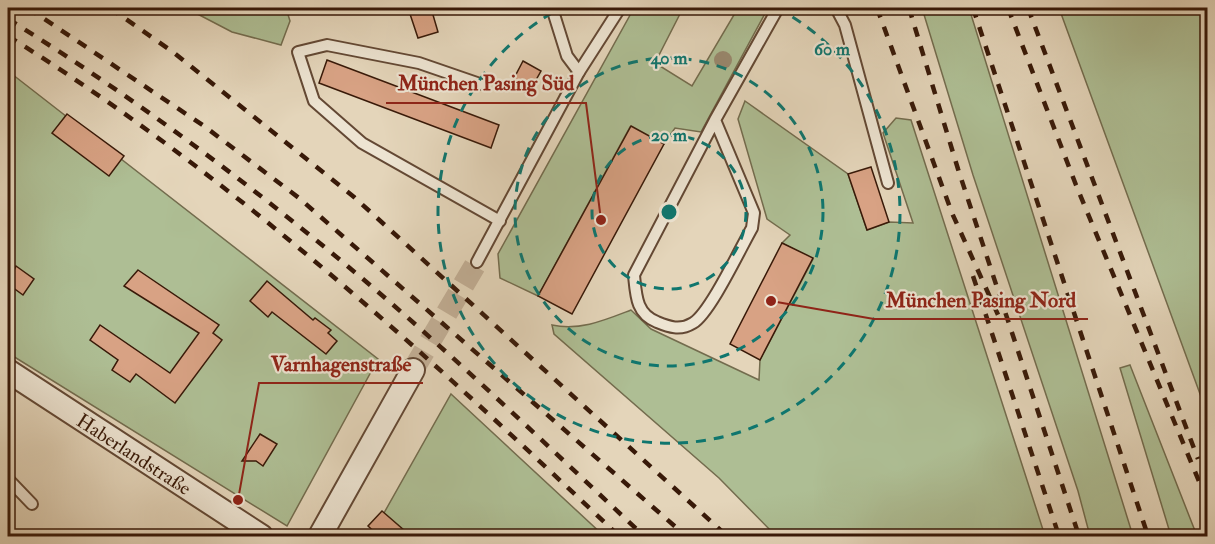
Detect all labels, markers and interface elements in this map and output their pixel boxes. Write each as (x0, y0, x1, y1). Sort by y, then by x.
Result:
text: 60 m (814, 38, 851, 61)
text: 40 m (650, 47, 688, 70)
callout: München Pasing Süd (386, 64, 586, 103)
text: München Pasing Süd (397, 70, 575, 97)
text: 20 m (651, 124, 688, 147)
centre of rings (659, 202, 679, 222)
callout: München Pasing Nord (874, 280, 1088, 319)
text: München Pasing Nord (885, 287, 1077, 314)
callout: Varnhagenstraße (259, 344, 423, 383)
text: Varnhagenstraße (270, 351, 411, 378)
street label: Haberlandstraße (72, 408, 196, 501)

